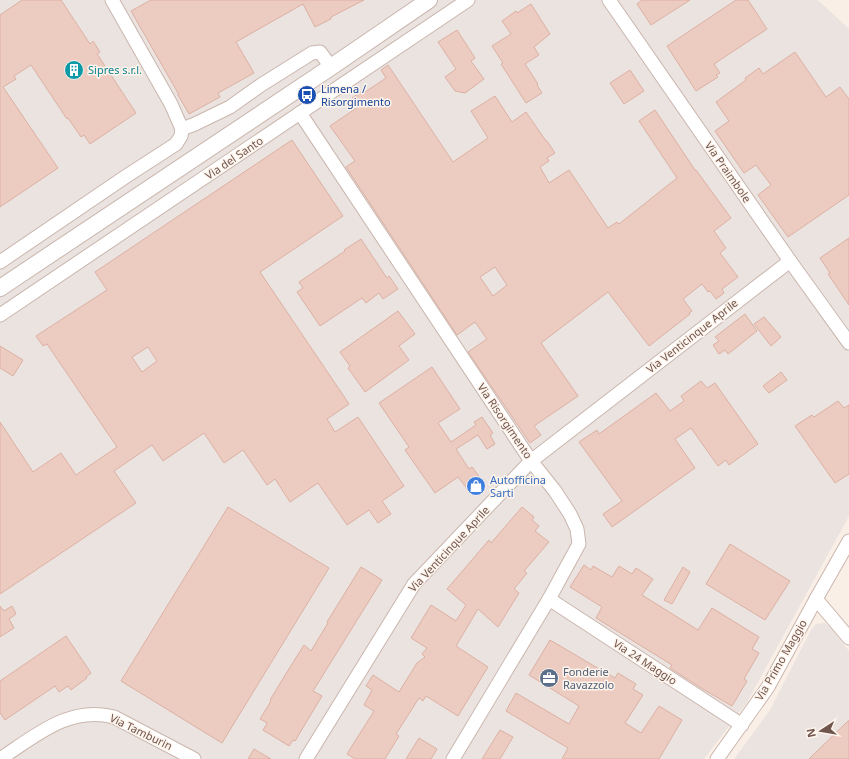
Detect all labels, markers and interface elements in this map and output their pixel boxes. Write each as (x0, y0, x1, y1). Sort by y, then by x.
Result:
building icon: Sipres s.r.l. (63, 59, 85, 81)
place label: Sipres s.r.l. (88, 62, 142, 77)
place label: Limena / Risorgimento (321, 81, 391, 109)
bus stop icon: Limena / Risorgimento (296, 84, 318, 106)
street label: Via del Santo (202, 133, 266, 182)
street label: Via Praimbole (702, 138, 755, 205)
street label: Via Venticinque Aprile (643, 295, 741, 376)
street label: Via Risorgimento (475, 380, 536, 462)
place label: Autofficina Sarti (490, 472, 546, 500)
shop icon: Autofficina Sarti (465, 475, 487, 497)
street label: Via Venticinque Aprile (405, 502, 492, 595)
street label: Via Primo Maggio (751, 616, 810, 703)
street label: Via 24 Maggio (611, 635, 680, 688)
place label: Fonderie Ravazzolo (563, 664, 615, 692)
office icon: Fonderie Ravazzolo (538, 667, 560, 689)
street label: Via Tamburin (107, 710, 175, 753)
north arrow (801, 711, 841, 751)
text: N (802, 727, 819, 739)

